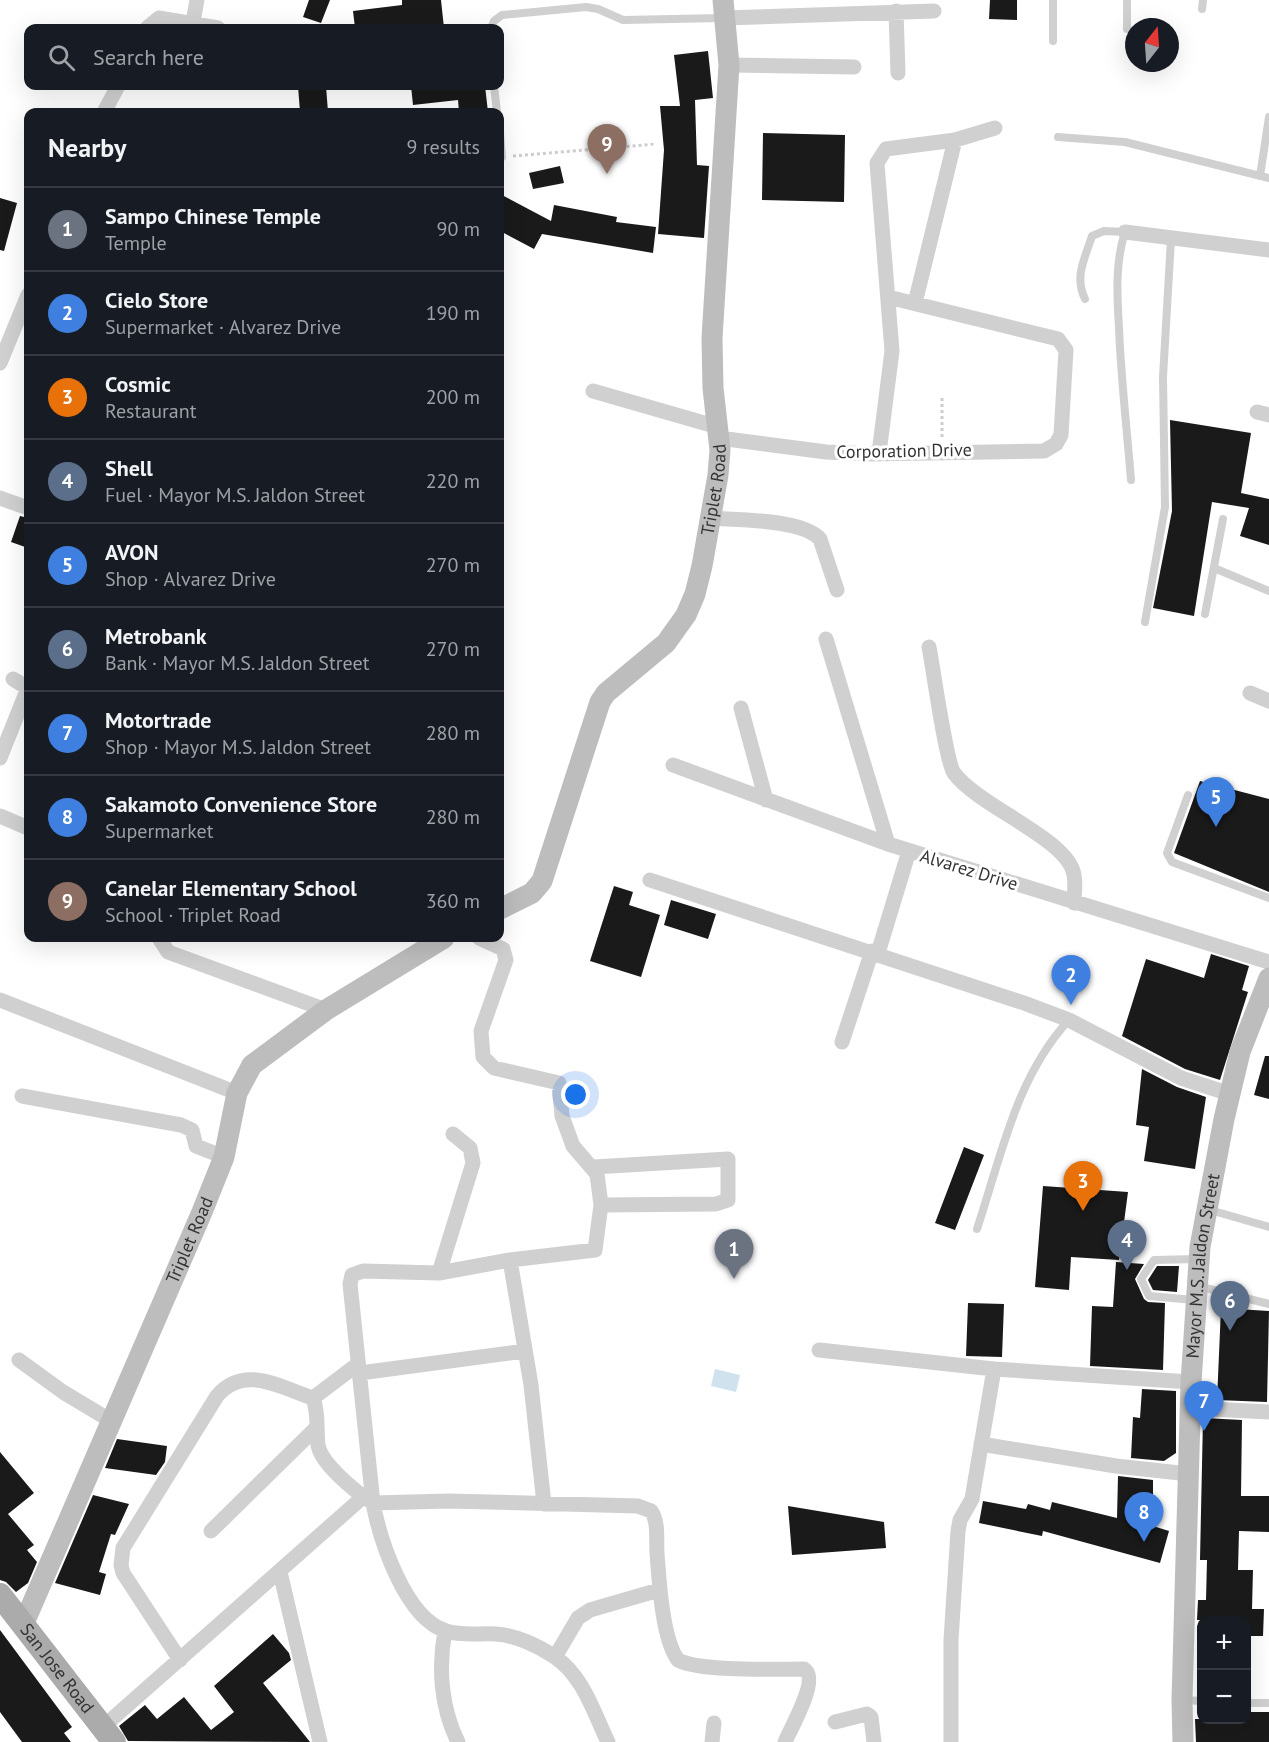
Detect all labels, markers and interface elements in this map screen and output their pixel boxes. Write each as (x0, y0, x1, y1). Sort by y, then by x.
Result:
north arrow (1125, 18, 1179, 72)
search box (24, 24, 504, 90)
icon: search (45, 41, 78, 74)
text: Search here (93, 43, 204, 71)
pin: 9 (588, 124, 626, 174)
text: Nearby (48, 131, 126, 164)
text: 9 results (407, 134, 480, 160)
text: Sampo Chinese Temple (105, 202, 321, 230)
text: 1 (62, 216, 73, 242)
text: 90 m (437, 216, 480, 242)
text: Temple (105, 230, 167, 256)
text: Cielo Store (105, 286, 208, 314)
text: 2 (62, 300, 73, 326)
text: 190 m (426, 300, 480, 326)
text: Supermarket · Alvarez Drive (105, 314, 341, 340)
text: Cosmic (105, 370, 171, 398)
text: 3 (62, 384, 73, 410)
text: 200 m (426, 384, 480, 410)
text: Restaurant (105, 398, 196, 424)
street label: Corporation Drive (836, 438, 972, 463)
street label: Triplet Road (696, 443, 731, 537)
text: Shell (105, 454, 153, 482)
text: 4 (62, 468, 73, 494)
text: 220 m (426, 468, 480, 494)
text: Fuel · Mayor M.S. Jaldon Street (105, 482, 365, 508)
text: AVON (105, 538, 158, 566)
text: 5 (62, 552, 73, 578)
text: 270 m (426, 552, 480, 578)
text: Shop · Alvarez Drive (105, 566, 276, 592)
text: Metrobank (105, 622, 207, 650)
text: 6 (62, 636, 73, 662)
text: 270 m (426, 636, 480, 662)
text: Bank · Mayor M.S. Jaldon Street (105, 650, 369, 676)
text: Motortrade (105, 706, 212, 734)
text: 7 (62, 720, 73, 746)
text: 280 m (426, 720, 480, 746)
text: Shop · Mayor M.S. Jaldon Street (105, 734, 371, 760)
pin: 5 (1196, 778, 1236, 827)
text: Sakamoto Convenience Store (105, 790, 377, 818)
text: 8 (62, 804, 73, 830)
text: 280 m (426, 804, 480, 830)
text: Supermarket (105, 818, 213, 844)
street label: Alvarez Drive (917, 844, 1021, 895)
text: Canelar Elementary School (105, 874, 357, 902)
text: 9 (62, 888, 73, 914)
text: 360 m (426, 888, 480, 914)
text: School · Triplet Road (105, 902, 281, 928)
pin: 2 (1052, 956, 1090, 1005)
your location (561, 1080, 590, 1109)
pin: 3 (1064, 1162, 1102, 1211)
street label: Mayor M.S. Jaldon Street (1181, 1171, 1225, 1359)
street label: Triplet Road (160, 1193, 218, 1287)
pin: 4 (1108, 1220, 1146, 1270)
pin: 1 (714, 1230, 754, 1279)
pin: 6 (1210, 1282, 1250, 1331)
pin: 7 (1184, 1382, 1224, 1431)
pin: 8 (1124, 1492, 1164, 1542)
map controls (1197, 1616, 1251, 1724)
button: + (1197, 1616, 1251, 1670)
street label: San Jose Road (15, 1619, 99, 1718)
button: − (1197, 1670, 1251, 1724)

